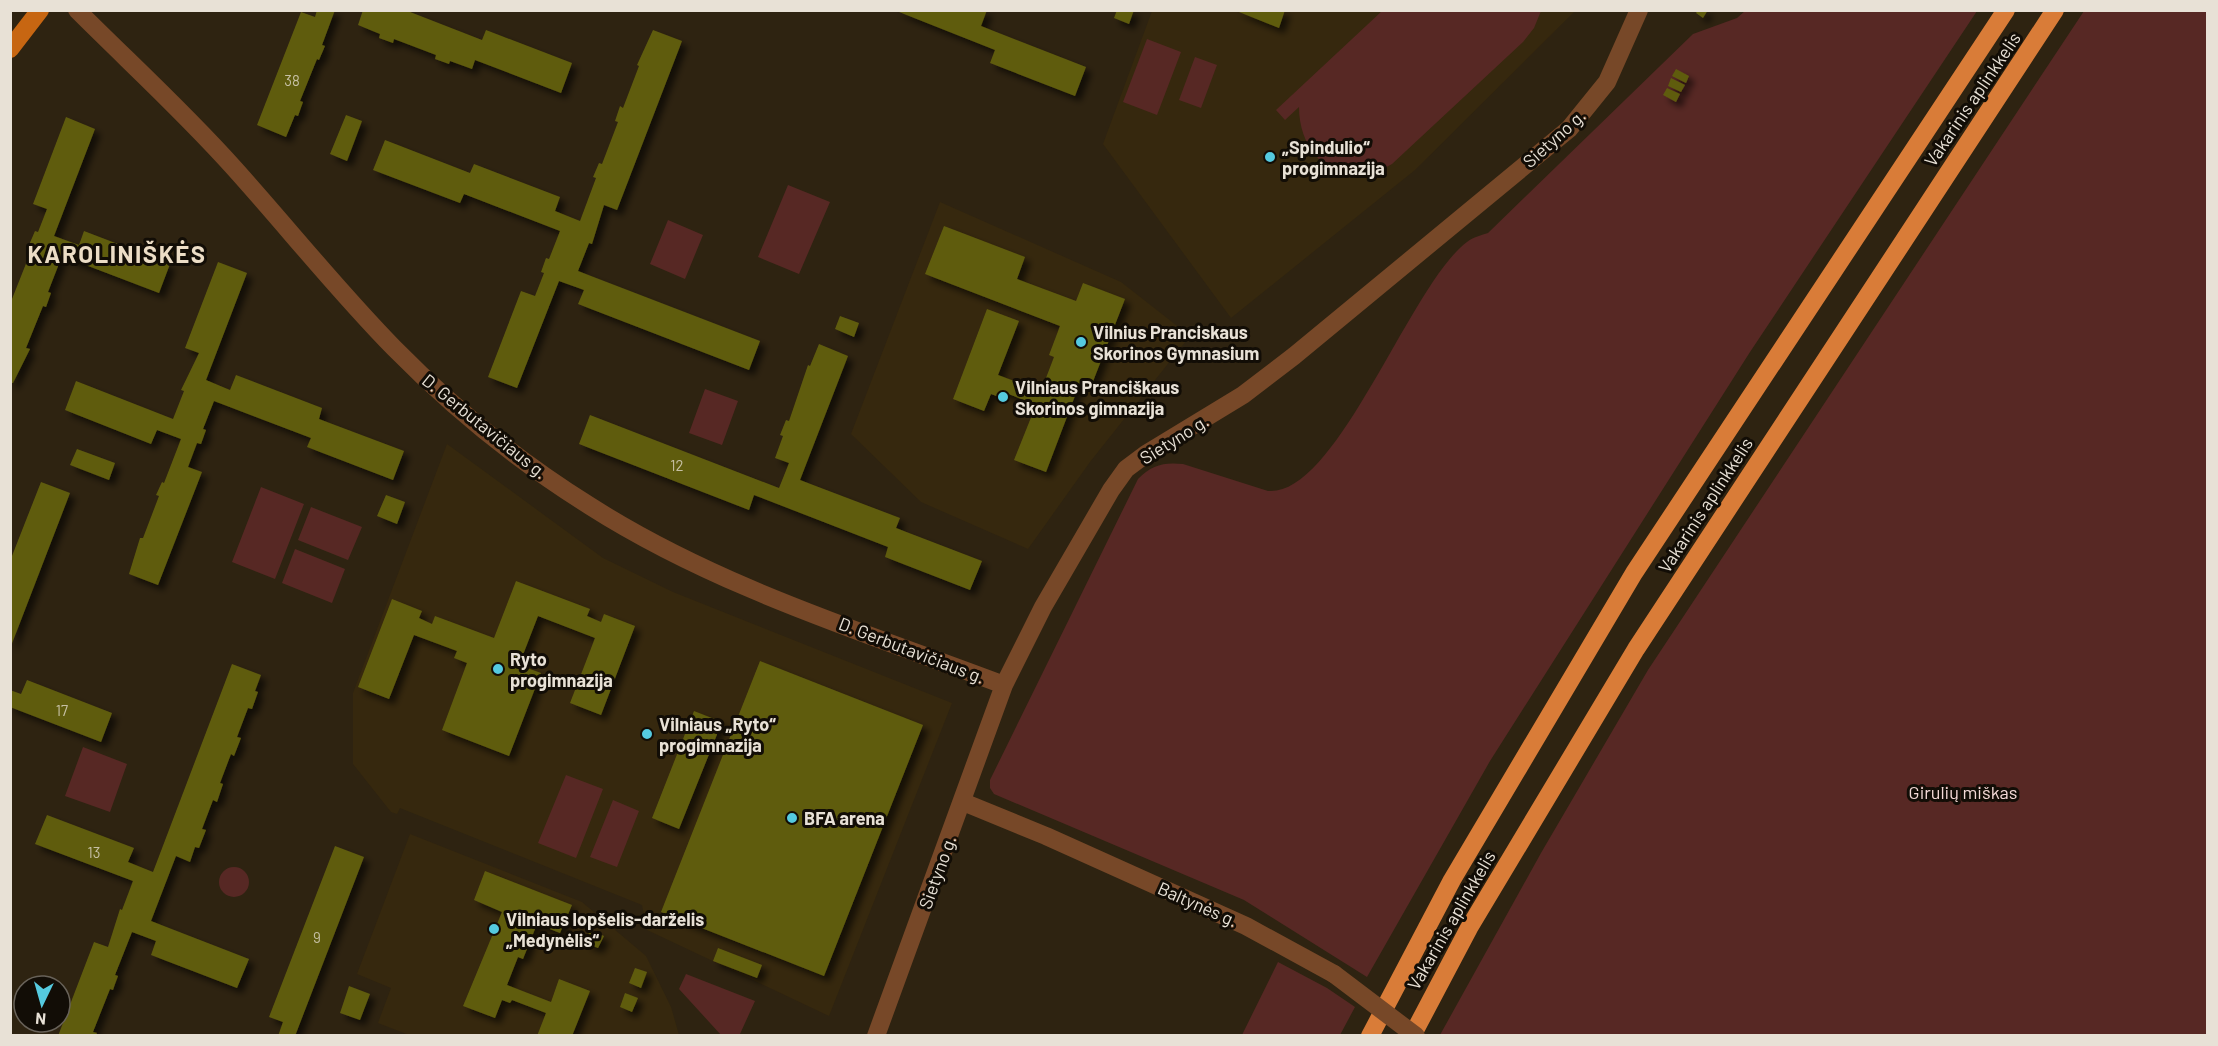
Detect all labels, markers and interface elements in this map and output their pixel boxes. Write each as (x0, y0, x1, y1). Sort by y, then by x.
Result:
street label: Vakarinis aplinkkelis (1919, 28, 2025, 170)
house number: 38 (284, 71, 300, 89)
street label: Sietyno g. (1518, 104, 1590, 172)
place label: „Spindulio“ progimnazija (1282, 136, 1385, 179)
marker: „Spindulio“ progimnazija (1263, 150, 1277, 164)
district label: KAROLINIŠKĖS (28, 239, 206, 268)
place label: Vilnius Pranciskaus Skorinos Gymnasium (1093, 321, 1259, 364)
marker: Vilnius Pranciskaus Skorinos Gymnasium (1074, 335, 1088, 349)
street label: D. Gerbutavičiaus g. (418, 369, 552, 483)
place label: Vilniaus Pranciškaus Skorinos gimnazija (1015, 376, 1179, 419)
marker: Vilniaus Pranciškaus Skorinos gimnazija (996, 390, 1010, 404)
street label: Sietyno g. (1136, 409, 1212, 469)
street label: Vakarinis aplinkkelis (1653, 433, 1757, 577)
house number: 12 (670, 456, 684, 474)
street label: D. Gerbutavičiaus g. (836, 612, 988, 688)
place label: Ryto progimnazija (510, 648, 613, 691)
marker: Ryto progimnazija (491, 662, 505, 676)
house number: 17 (56, 701, 68, 719)
place label: Vilniaus „Ryto“ progimnazija (659, 713, 776, 756)
marker: Vilniaus „Ryto“ progimnazija (640, 727, 654, 741)
park label: Girulių miškas (1909, 781, 2017, 803)
place label: BFA arena (804, 807, 885, 829)
marker: BFA arena (785, 811, 799, 825)
street label: Sietyno g. (913, 832, 961, 912)
house number: 13 (88, 843, 100, 861)
street label: Vakarinis aplinkkelis (1402, 847, 1500, 993)
street label: Baltynės g. (1155, 877, 1241, 931)
place label: Vilniaus lopšelis-darželis „Medynėlis“ (506, 908, 704, 951)
marker: Vilniaus lopšelis-darželis „Medynėlis“ (487, 922, 501, 936)
house number: 9 (313, 928, 321, 946)
north arrow (12, 974, 72, 1034)
text: N (35, 1010, 47, 1029)

